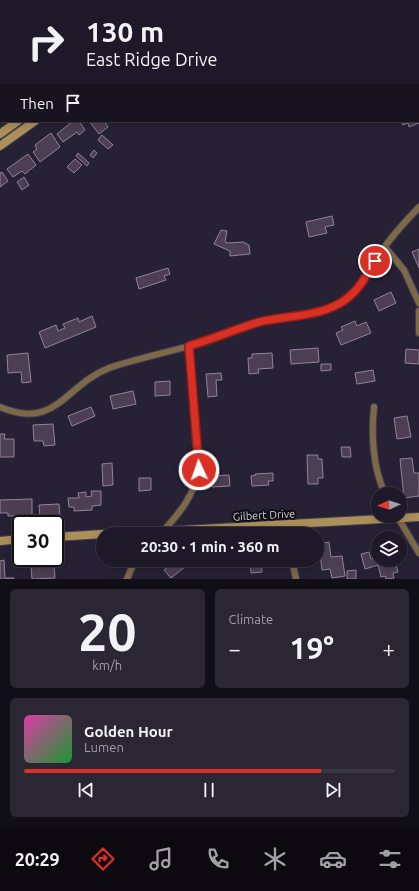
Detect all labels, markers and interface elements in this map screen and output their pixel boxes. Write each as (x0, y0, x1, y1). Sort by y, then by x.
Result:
icon: right (20, 16, 72, 68)
text: 130 m (86, 16, 164, 47)
text: East Ridge Drive (86, 49, 217, 69)
icon: arrive (62, 92, 84, 114)
text: Then (20, 95, 54, 112)
pin (358, 244, 392, 278)
icon: arrive (364, 250, 386, 272)
position arrow (178, 449, 220, 491)
north arrow (371, 487, 407, 523)
map controls (371, 487, 407, 567)
street label: Gilbert Drive (233, 507, 295, 523)
speed limit sign: 30 (12, 515, 64, 567)
button: layers (371, 531, 407, 567)
text: 20:30 · 1 min · 360 m (141, 538, 279, 555)
text: 20 (78, 603, 137, 661)
text: Climate (229, 612, 273, 626)
text: 19° (290, 631, 334, 665)
text: − (229, 636, 241, 661)
text: + (383, 636, 395, 661)
text: km/h (92, 658, 122, 672)
text: Golden Hour (84, 723, 173, 740)
text: Lumen (84, 740, 124, 754)
icon: previous (75, 779, 97, 801)
icon: pause (198, 779, 220, 801)
icon: next (322, 779, 344, 801)
icon: directions (89, 845, 117, 873)
icon: music (147, 845, 175, 873)
icon: phone (204, 845, 232, 873)
icon: climate (261, 845, 289, 873)
icon: car (319, 845, 347, 873)
icon: filters (376, 845, 404, 873)
text: 20:29 (15, 849, 60, 869)

